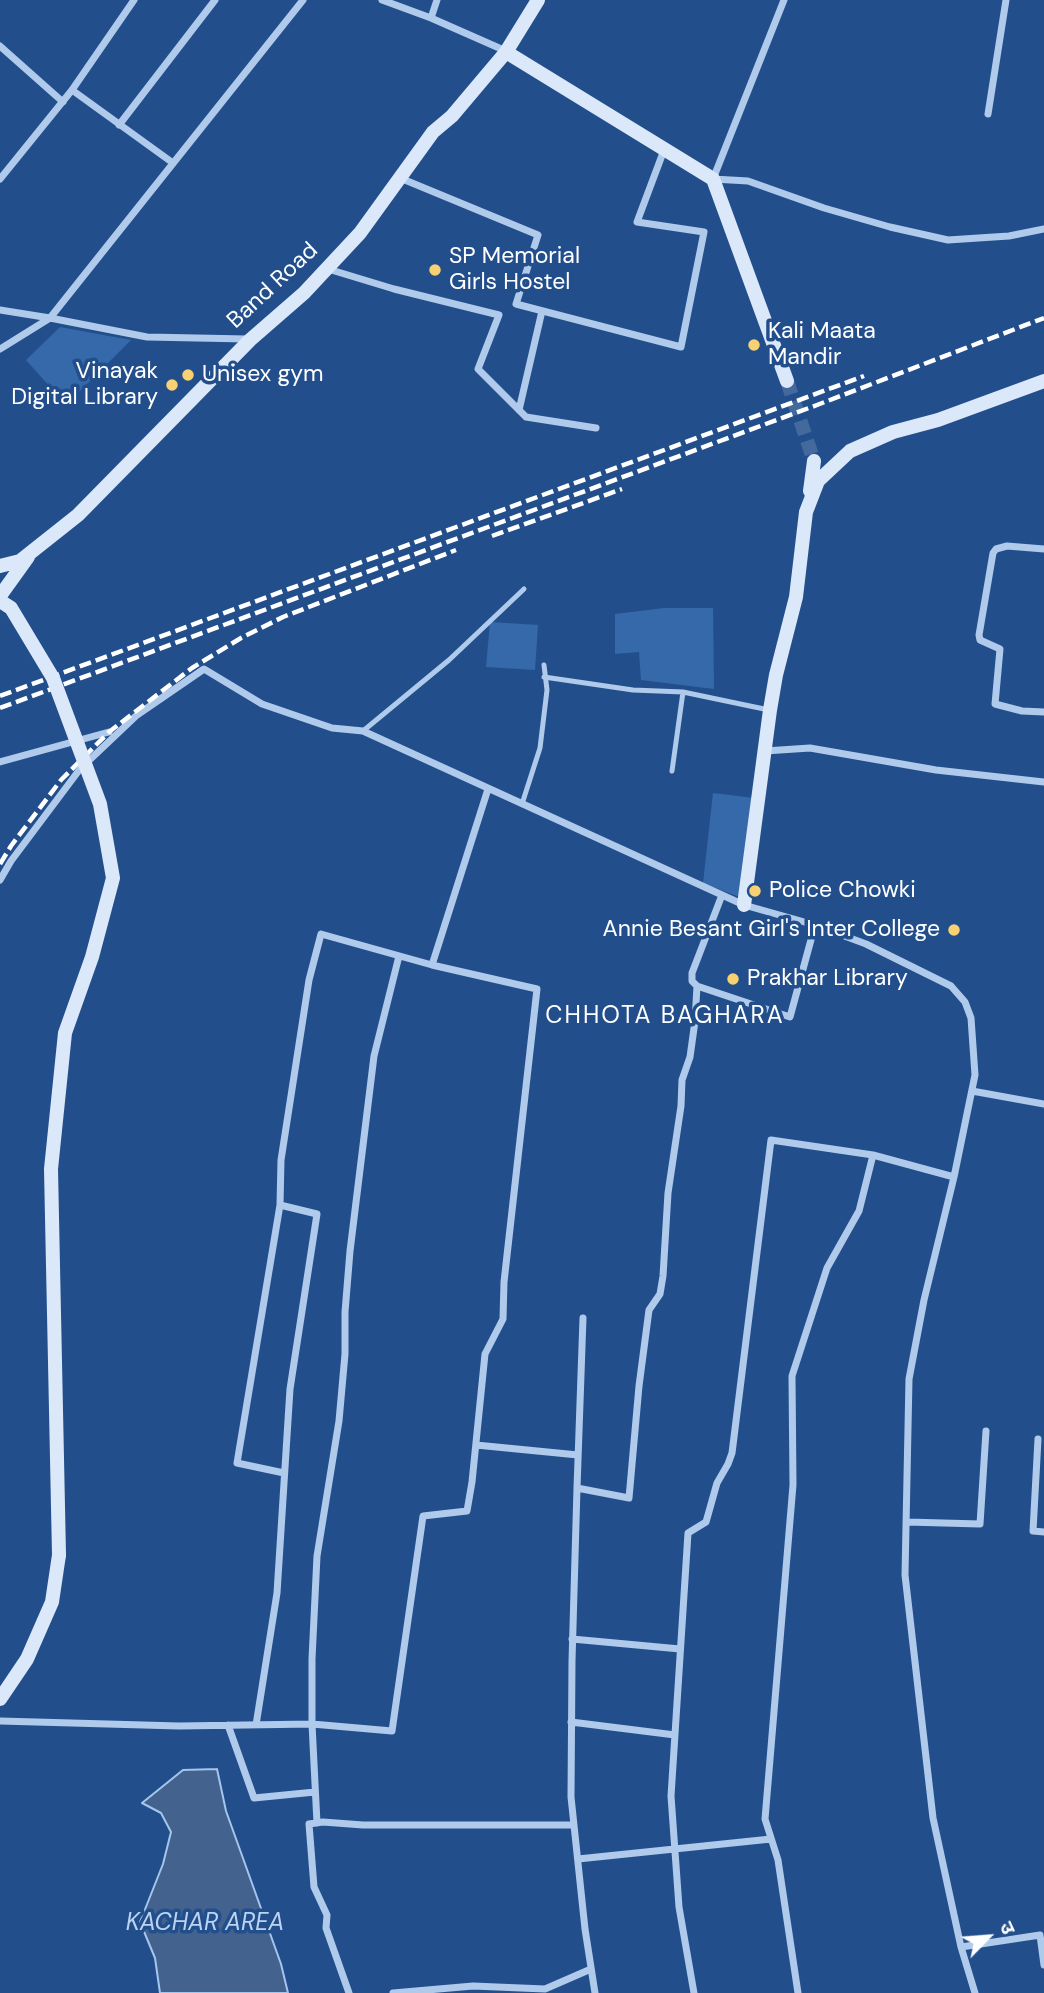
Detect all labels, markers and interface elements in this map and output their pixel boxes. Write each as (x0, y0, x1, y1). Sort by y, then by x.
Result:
street label: Band Road (222, 237, 324, 335)
place label: SP Memorial Girls Hostel (449, 243, 580, 297)
marker: SP Memorial Girls Hostel (427, 262, 443, 278)
place label: Kali Maata Mandir (768, 318, 876, 372)
marker: Kali Maata Mandir (746, 337, 762, 353)
place label: Vinayak Digital Library (11, 358, 158, 412)
place label: Unisex gym (202, 361, 324, 389)
marker: Unisex gym (180, 367, 196, 383)
marker: Vinayak Digital Library (164, 377, 180, 393)
place label: Police Chowki (769, 877, 916, 905)
marker: Police Chowki (747, 883, 763, 899)
place label: Annie Besant Girl's Inter College (603, 916, 940, 944)
marker: Annie Besant Girl's Inter College (946, 922, 962, 938)
place label: Prakhar Library (747, 965, 908, 993)
marker: Prakhar Library (725, 971, 741, 987)
district label: CHHOTA BAGHARA (547, 1003, 783, 1031)
north arrow (953, 1902, 1023, 1972)
water label: KACHAR AREA (126, 1910, 284, 1938)
text: उ (994, 1918, 1021, 1938)

